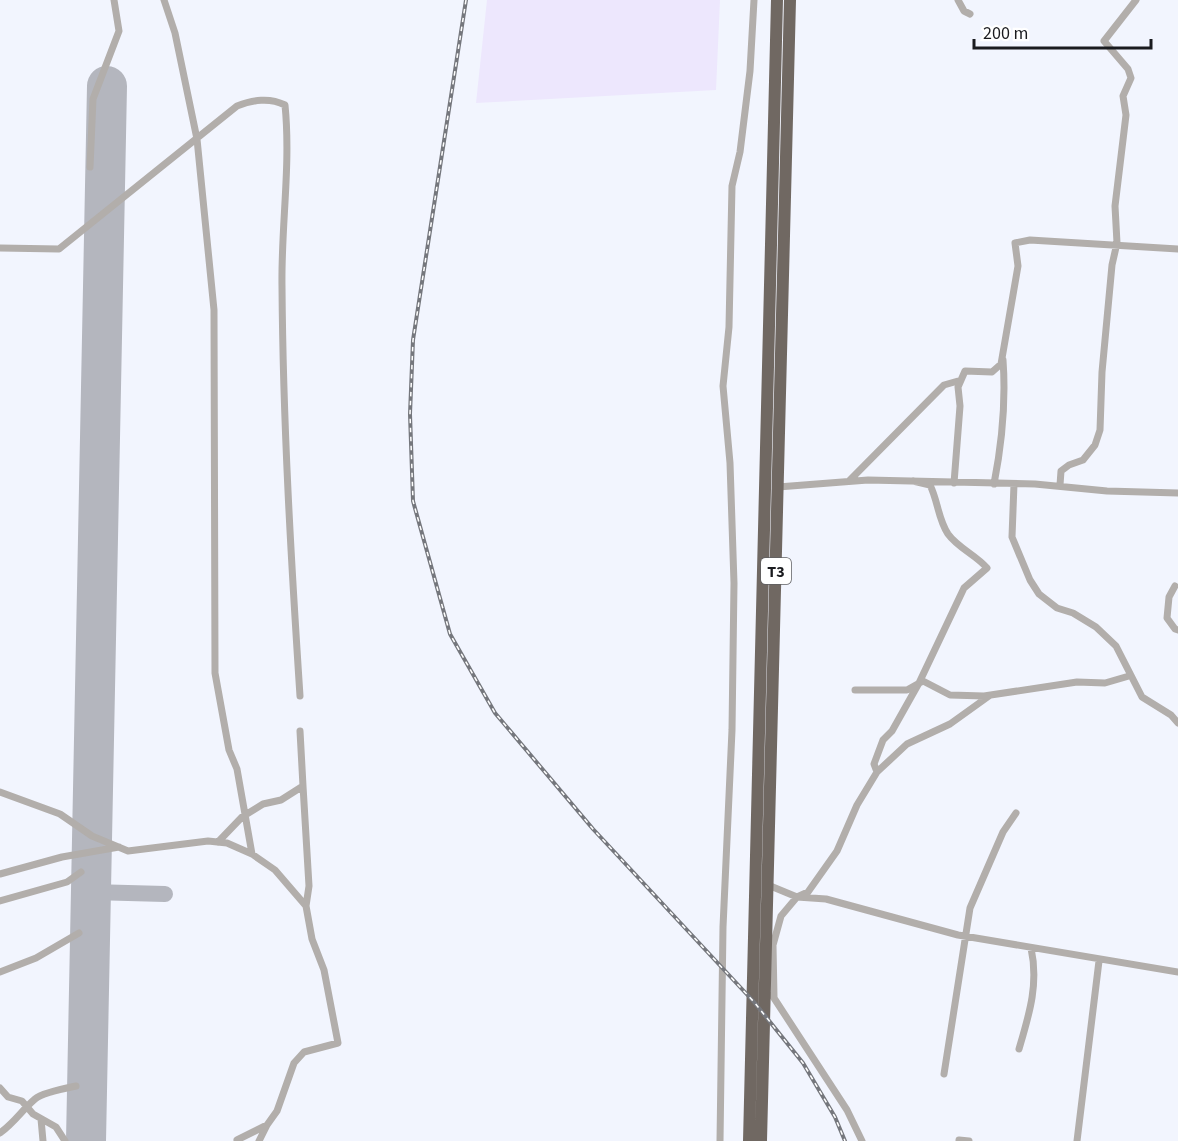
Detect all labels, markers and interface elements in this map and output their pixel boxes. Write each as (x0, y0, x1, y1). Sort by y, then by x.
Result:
scale bar (974, 12, 1151, 50)
text: 200 m (983, 21, 1028, 46)
road number: T3 (761, 558, 791, 584)

